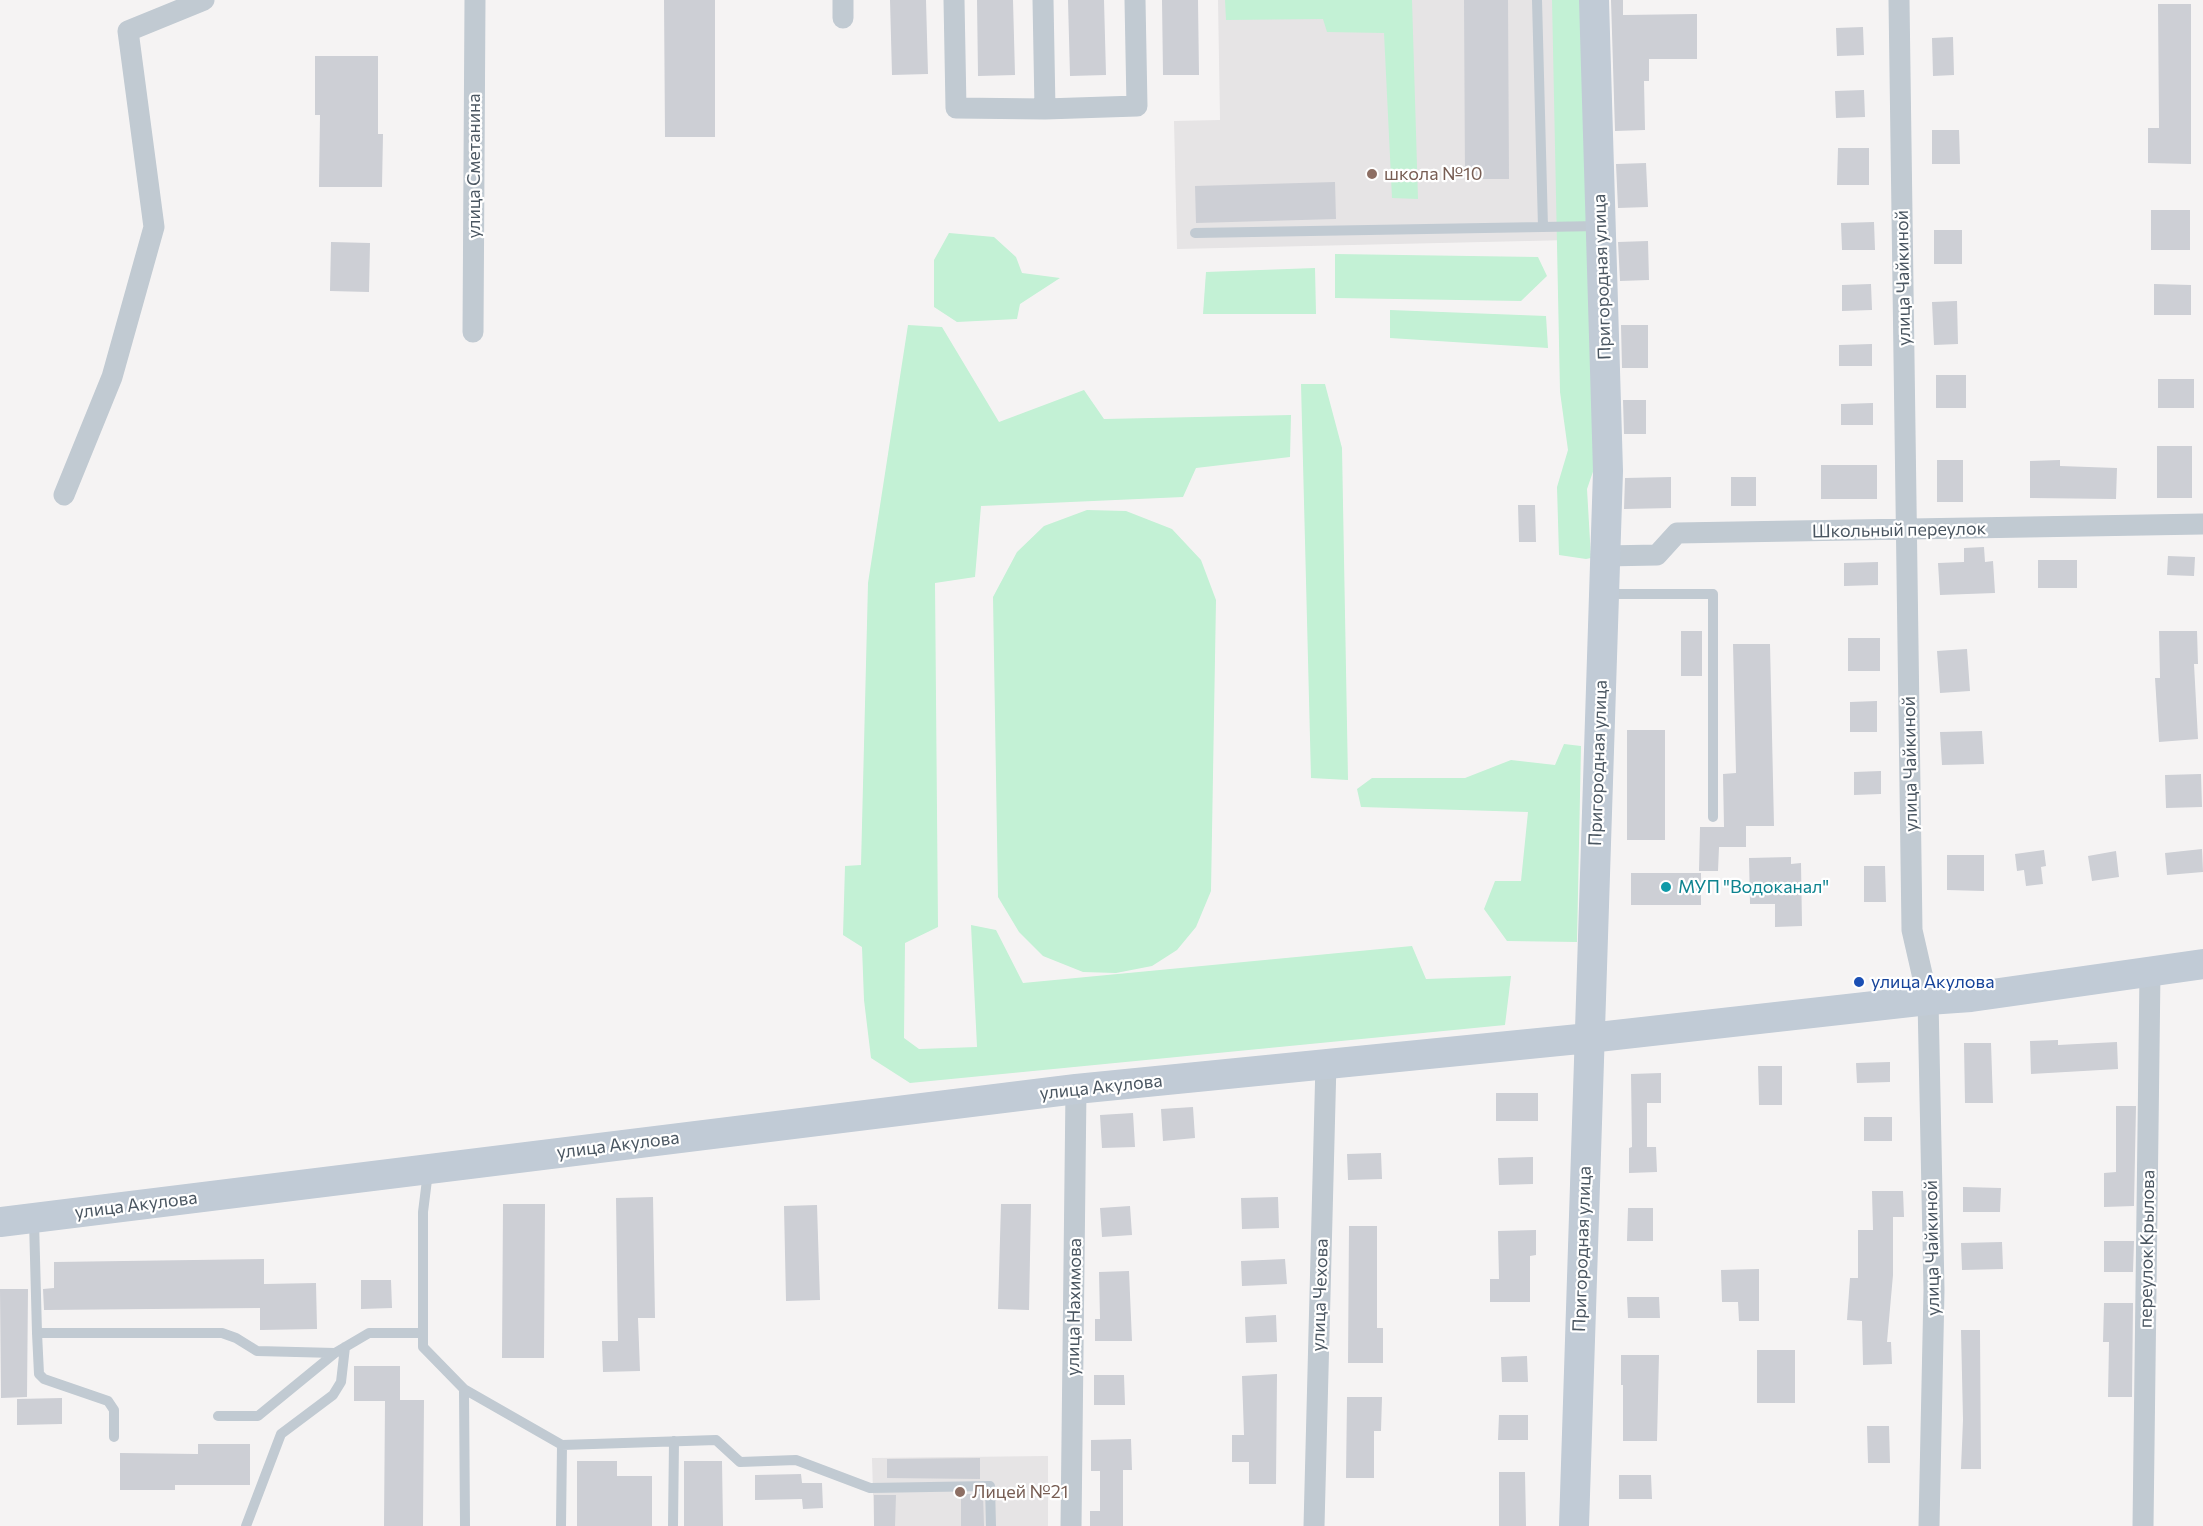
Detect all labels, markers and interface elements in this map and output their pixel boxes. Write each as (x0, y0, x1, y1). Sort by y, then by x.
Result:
street label: улица Сметанина (463, 93, 485, 239)
place label: школа №10 (1384, 163, 1483, 185)
marker: школа №10 (1365, 167, 1379, 181)
street label: Пригородная улица (1588, 194, 1616, 360)
street label: улица Чайкиной (1891, 210, 1915, 346)
street label: Школьный переулок (1812, 518, 1986, 542)
street label: Пригородная улица (1584, 680, 1612, 846)
street label: улица Чайкиной (1898, 696, 1922, 832)
place label: МУП "Водоканал" (1678, 876, 1829, 898)
marker: МУП "Водоканал" (1659, 880, 1673, 894)
place label: улица Акулова (1871, 971, 1994, 993)
marker: улица Акулова (1852, 975, 1866, 989)
street label: улица Акулова (1038, 1070, 1164, 1104)
street label: улица Акулова (555, 1127, 681, 1163)
street label: Пригородная улица (1568, 1166, 1596, 1332)
street label: переулок Крылова (2135, 1170, 2159, 1328)
street label: улица Чайкиной (1920, 1180, 1944, 1316)
street label: улица Акулова (73, 1187, 199, 1223)
street label: улица Нахимова (1062, 1238, 1086, 1376)
street label: улица Чехова (1307, 1238, 1333, 1352)
place label: Лицей №21 (972, 1481, 1068, 1503)
marker: Лицей №21 (953, 1485, 967, 1499)

